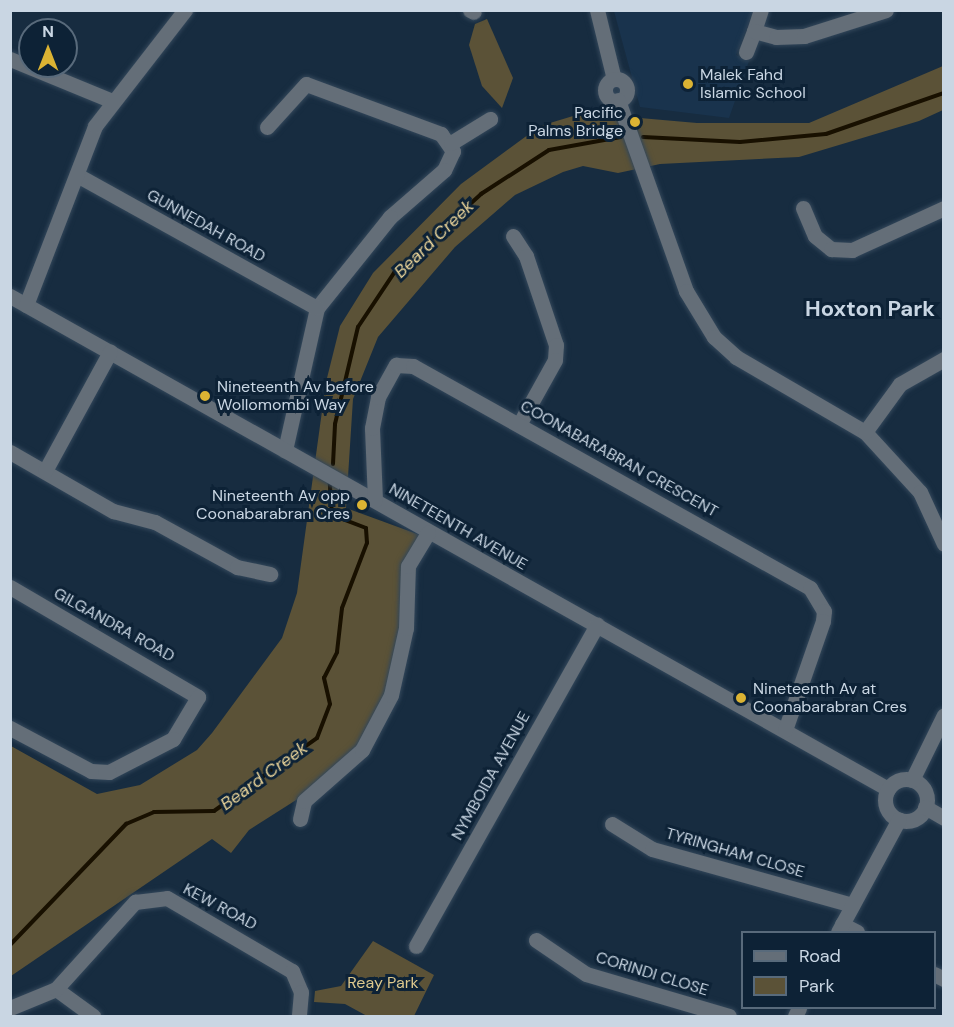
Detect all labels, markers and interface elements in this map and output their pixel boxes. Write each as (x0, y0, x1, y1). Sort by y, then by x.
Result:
north arrow (18, 18, 78, 78)
text: N (42, 21, 54, 42)
place label: Malek Fahd Islamic School (700, 65, 806, 103)
marker: Malek Fahd Islamic School (681, 77, 695, 91)
place label: Pacific Palms Bridge (528, 103, 623, 141)
marker: Pacific Palms Bridge (628, 115, 642, 129)
street label: GUNNEDAH ROAD (143, 185, 269, 267)
water label: Beard Creek (390, 196, 478, 282)
district label: Hoxton Park (805, 296, 935, 322)
place label: Nineteenth Av before Wollomombi Way (217, 377, 374, 415)
marker: Nineteenth Av before Wollomombi Way (198, 389, 212, 403)
street label: COONABARABRAN CRESCENT (517, 397, 721, 521)
street label: NINETEENTH AVENUE (385, 480, 531, 574)
place label: Nineteenth Av opp Coonabarabran Cres (196, 486, 350, 524)
marker: Nineteenth Av opp Coonabarabran Cres (355, 498, 369, 512)
street label: GILGANDRA ROAD (50, 584, 178, 666)
place label: Nineteenth Av at Coonabarabran Cres (753, 679, 907, 717)
marker: Nineteenth Av at Coonabarabran Cres (734, 691, 748, 705)
street label: NYMBOIDA AVENUE (448, 708, 534, 844)
water label: Beard Creek (216, 737, 312, 815)
street label: TYRINGHAM CLOSE (663, 824, 807, 882)
street label: KEW ROAD (180, 880, 260, 934)
legend (741, 931, 936, 1009)
text: Road (799, 944, 841, 968)
street label: CORINDI CLOSE (593, 948, 711, 1000)
park label: Reay Park (347, 973, 419, 993)
text: Park (799, 974, 835, 998)

